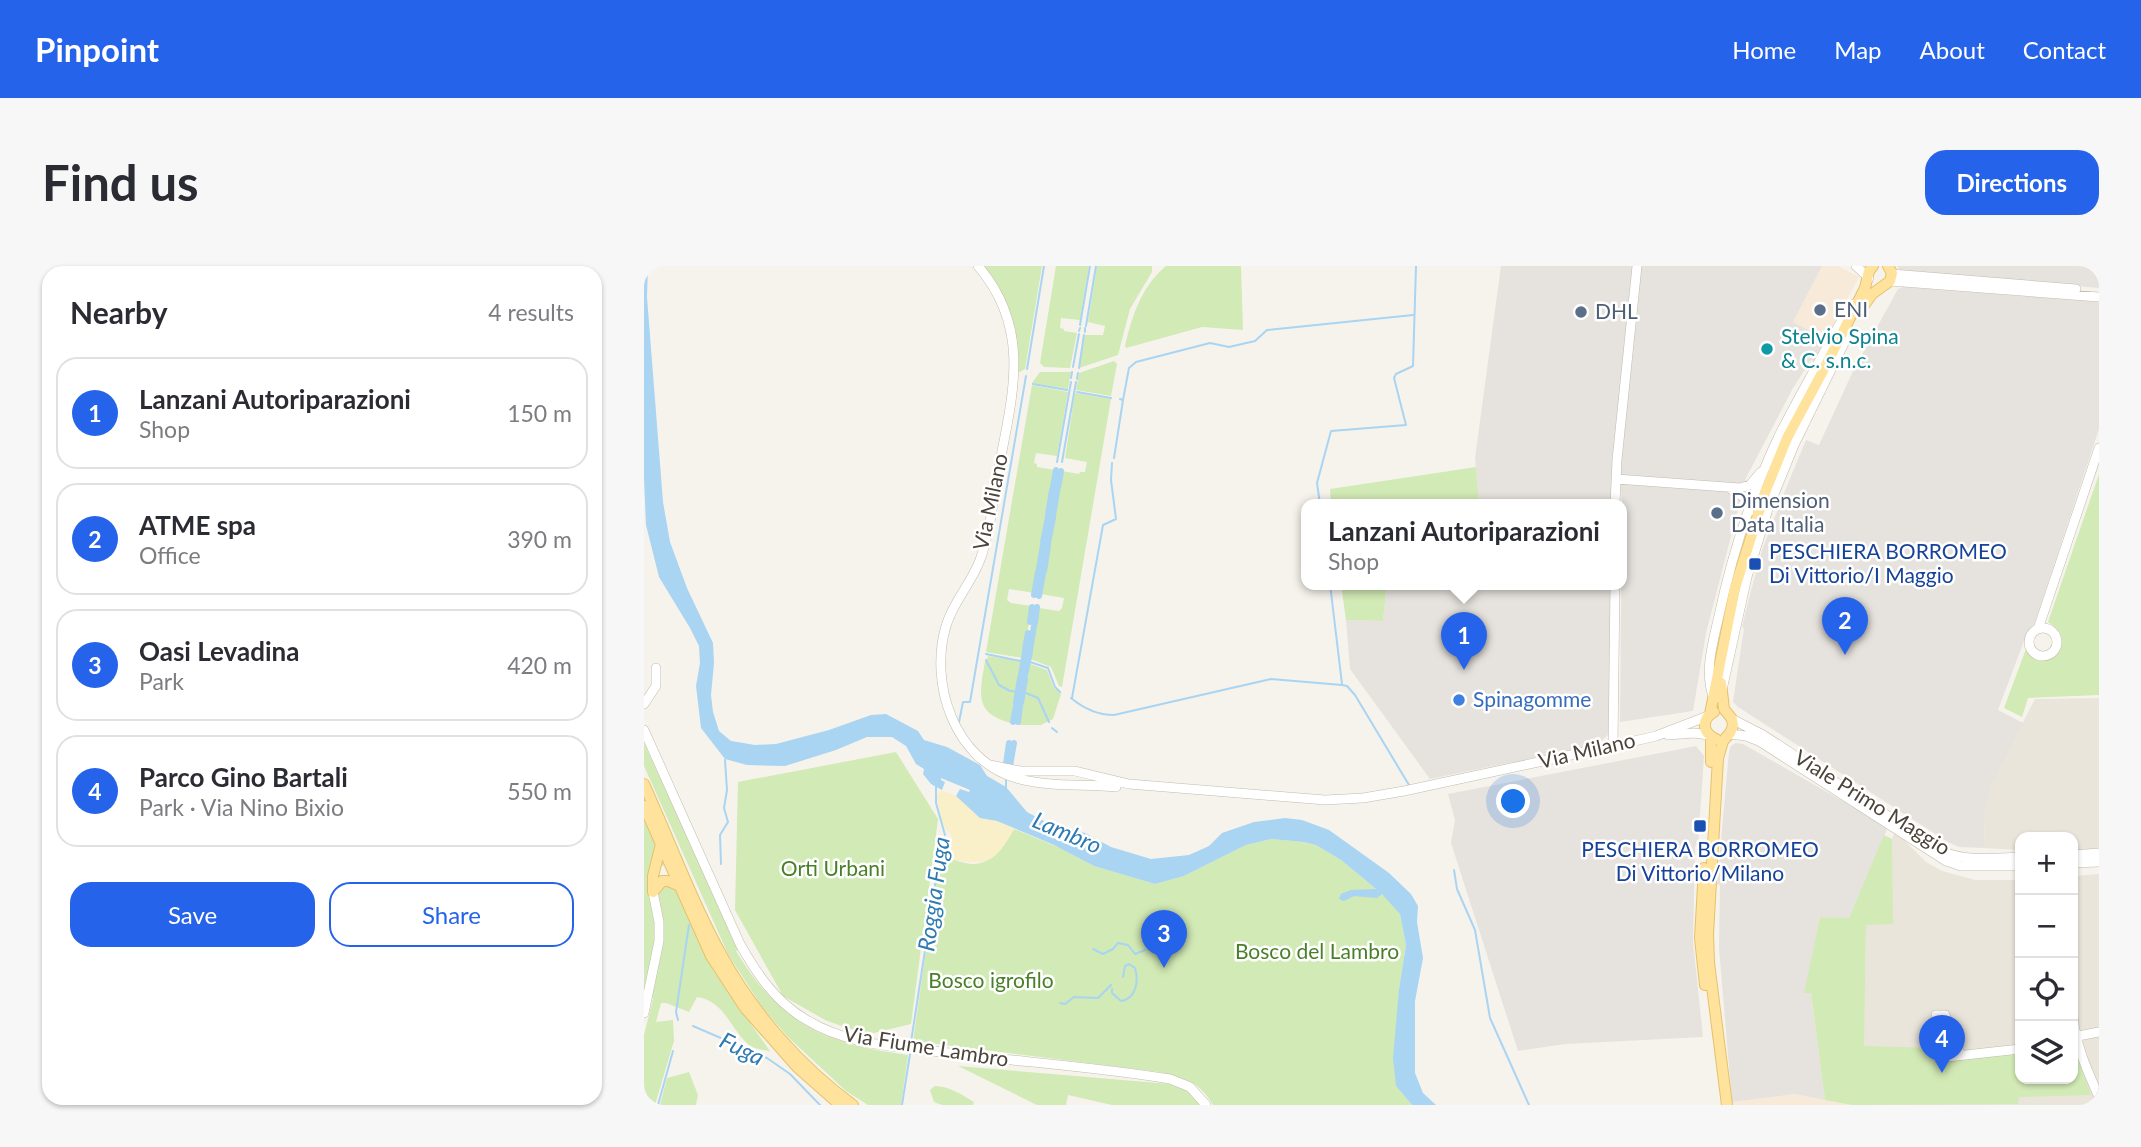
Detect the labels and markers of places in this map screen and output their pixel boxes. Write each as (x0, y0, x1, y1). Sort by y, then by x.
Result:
place label: ENI (1834, 296, 1868, 321)
place label: DHL (1595, 298, 1638, 323)
marker: ENI (1812, 302, 1828, 318)
marker: DHL (1573, 304, 1589, 320)
place label: Stelvio Spina & C. s.n.c. (1781, 323, 1899, 372)
marker: Stelvio Spina & C. s.n.c. (1759, 341, 1775, 357)
place label: Dimension Data Italia (1731, 487, 1830, 536)
marker: Dimension Data Italia (1709, 505, 1725, 521)
place label: PESCHIERA BORROMEO Di Vittorio/I Maggio (1769, 538, 2007, 587)
marker: PESCHIERA BORROMEO Di Vittorio/I Maggio (1747, 556, 1763, 572)
pin: 2 (1822, 597, 1868, 655)
pin: 1 (1441, 612, 1487, 670)
place label: Spinagomme (1473, 686, 1591, 711)
marker: Spinagomme (1451, 692, 1467, 708)
marker: PESCHIERA BORROMEO Di Vittorio/Milano (1692, 818, 1708, 834)
place label: PESCHIERA BORROMEO Di Vittorio/Milano (1581, 836, 1819, 885)
pin: 3 (1141, 910, 1187, 968)
pin: 4 (1919, 1015, 1965, 1073)

